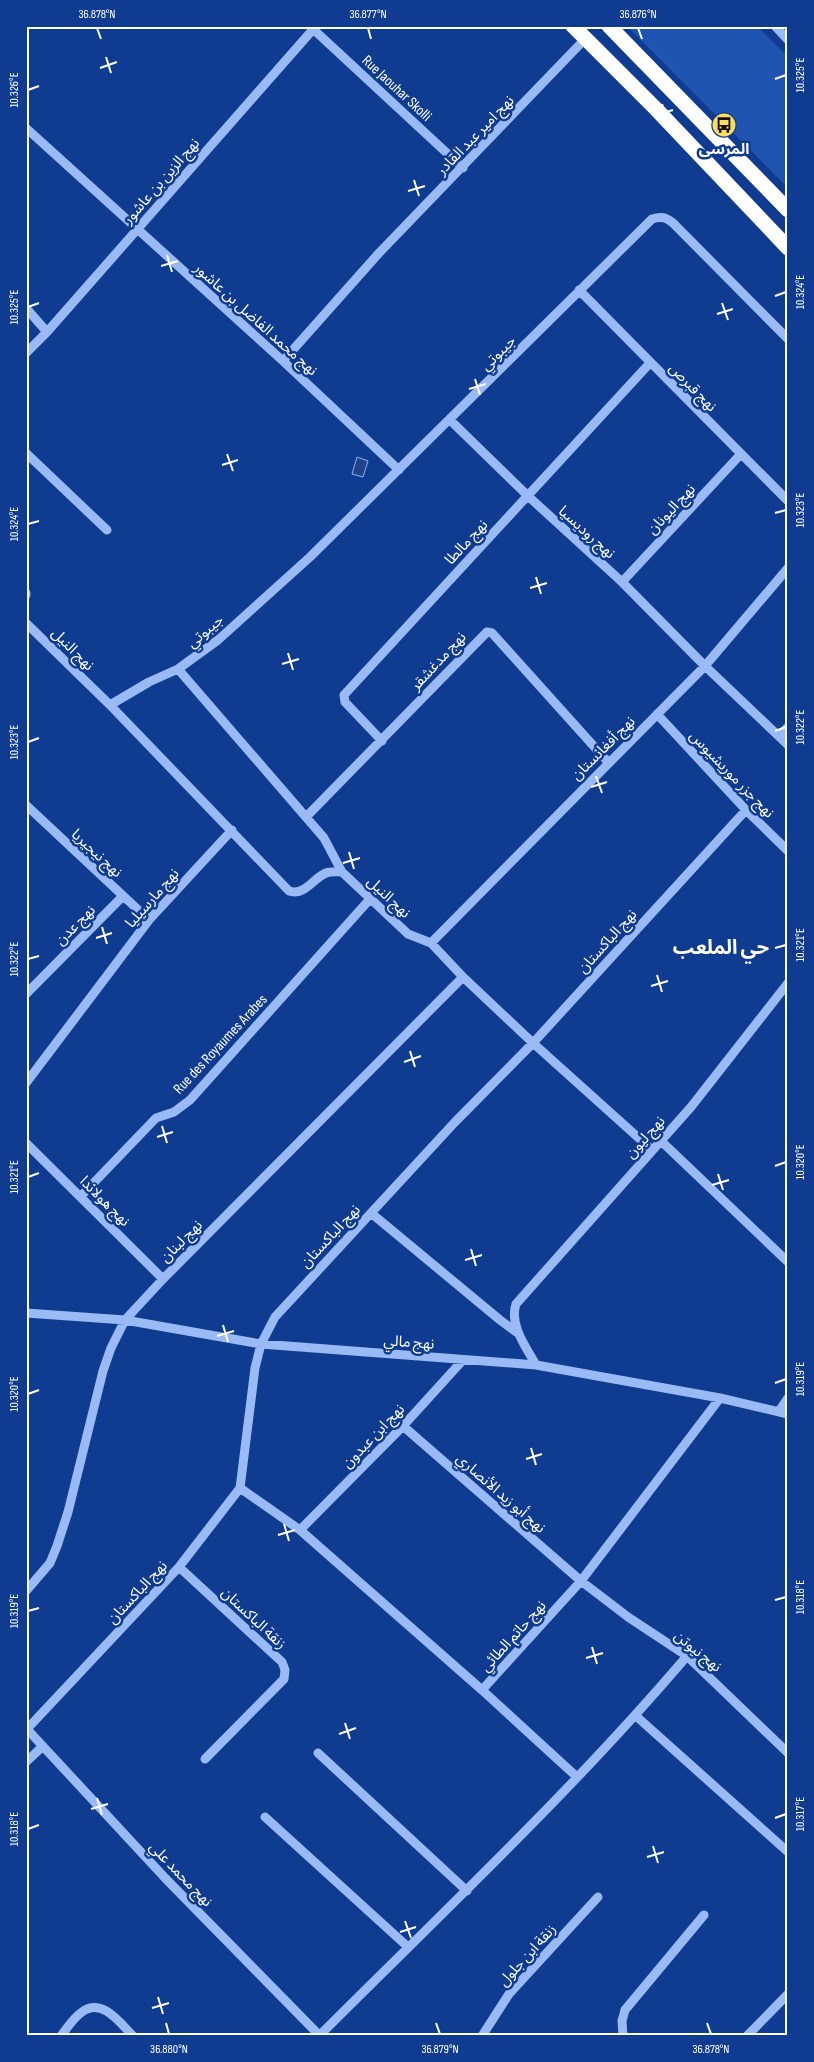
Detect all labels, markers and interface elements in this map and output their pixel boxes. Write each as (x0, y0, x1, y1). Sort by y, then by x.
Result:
text: 36.878°N (79, 7, 115, 22)
text: 36.877°N (349, 7, 387, 22)
text: 36.876°N (619, 7, 657, 22)
street label: Rue Jaouhar Skolli (358, 51, 436, 126)
text: 10.325°E (793, 58, 808, 92)
text: 10.326°E (7, 72, 22, 108)
street label: نهج امير عبد القادر (432, 91, 520, 182)
bus stop icon: المرسى (711, 112, 737, 138)
street label: نهج الزين بن عاشور (118, 134, 206, 230)
place label: المرسى (699, 140, 749, 159)
street label: نهج محمد الفاضل بن عاشور (188, 258, 321, 381)
text: 10.324°E (793, 275, 808, 309)
text: 10.325°E (7, 290, 22, 324)
street label: جيبوتي (477, 332, 521, 376)
street label: نهج قبرص (663, 359, 721, 417)
street label: نهج اليونان (643, 480, 701, 540)
text: 10.323°E (793, 492, 808, 528)
street label: نهج روديسيا (553, 502, 619, 564)
text: 10.324°E (7, 507, 22, 541)
street label: نهج مالطا (441, 516, 494, 570)
street label: جيبوتي (183, 610, 229, 653)
street label: نهج النيل (46, 624, 98, 676)
street label: نهج مدغشقر (406, 628, 472, 697)
text: 10.322°E (793, 709, 808, 744)
street label: نهج أفغانستان (567, 712, 641, 786)
text: 10.323°E (7, 724, 22, 760)
street label: نهج جزر موريشيوس (684, 727, 778, 824)
street label: نهج نيجيريا (66, 825, 126, 883)
street label: نهج مارسيليا (121, 865, 185, 933)
street label: نهج النيل (361, 872, 414, 924)
street label: نهج عدن (51, 901, 101, 951)
street label: نهج الباكستان (574, 905, 643, 979)
text: 10.321°E (793, 928, 808, 962)
district label: حي الملعب (673, 936, 770, 964)
text: 10.322°E (7, 941, 22, 976)
street label: Rue des Royaumes Arabes (169, 990, 272, 1098)
street label: نهج ليون (621, 1112, 671, 1164)
text: 10.320°E (793, 1144, 808, 1180)
text: 10.321°E (7, 1160, 22, 1194)
street label: نهج هولاندا (74, 1172, 134, 1232)
street label: نهج الباكستان (296, 1201, 366, 1273)
street label: نهج لبنان (156, 1216, 208, 1268)
street label: نهج مالي (383, 1331, 435, 1356)
text: 10.319°E (793, 1362, 808, 1396)
text: 10.320°E (7, 1376, 22, 1412)
street label: نهج ابن عبدون (338, 1400, 410, 1474)
street label: نهج أبو زيد الأنصاري (451, 1449, 549, 1539)
street label: نهج الباكستان (103, 1557, 173, 1629)
text: 10.318°E (793, 1580, 808, 1614)
street label: زنقة الباكستان (217, 1583, 290, 1653)
text: 10.319°E (7, 1594, 22, 1628)
street label: نهج حاتم الطائي (476, 1597, 552, 1677)
street label: نهج نيوتن (669, 1626, 725, 1678)
text: 10.317°E (793, 1797, 808, 1831)
text: 10.318°E (7, 1812, 22, 1846)
street label: نهج محمد علي (143, 1838, 216, 1912)
street label: زنقة ابن جلول (494, 1920, 561, 1991)
text: 36.880°N (150, 2042, 188, 2057)
text: 36.879°N (421, 2042, 459, 2057)
text: 36.878°N (693, 2042, 729, 2057)

